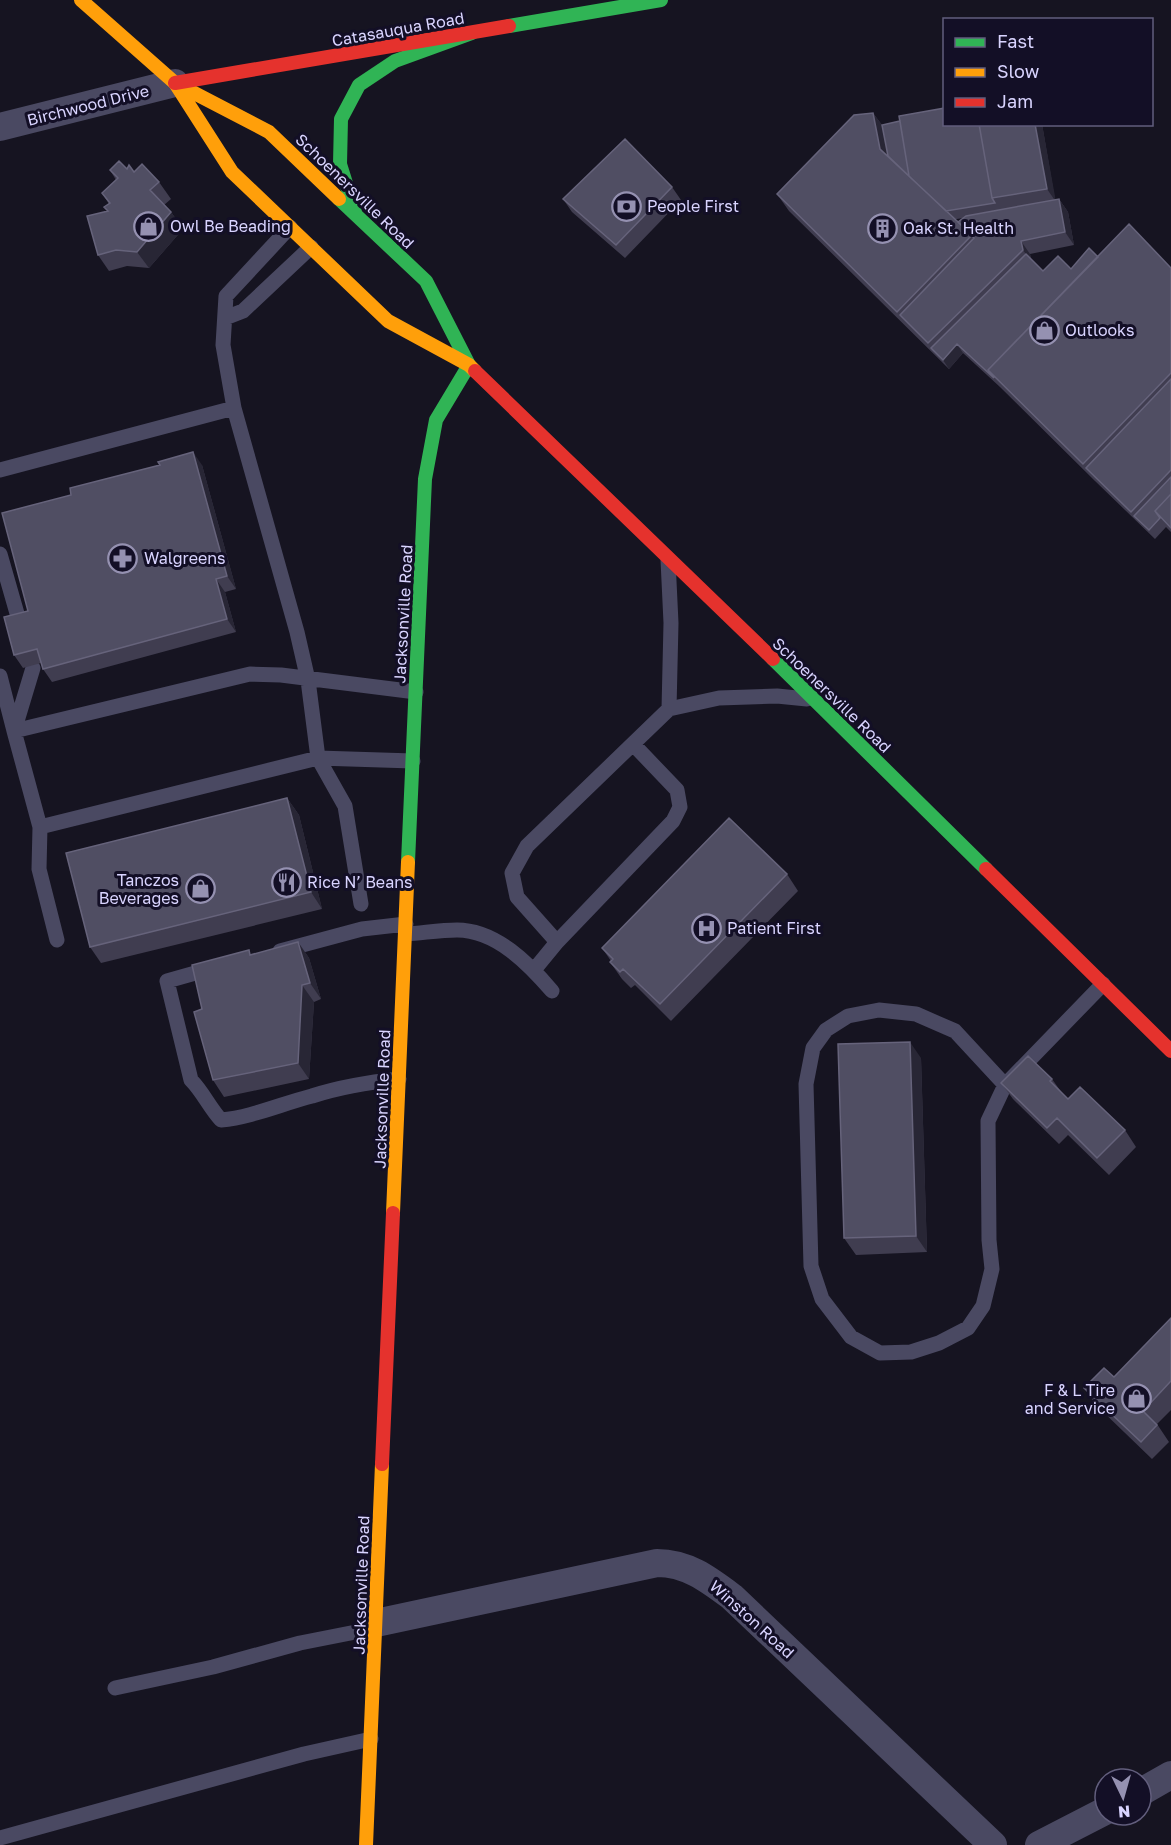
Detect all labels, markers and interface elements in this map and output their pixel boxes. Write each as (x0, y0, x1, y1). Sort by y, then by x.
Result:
street label: Catasauqua Road (330, 8, 466, 50)
legend (943, 18, 1153, 126)
text: Fast (997, 30, 1034, 52)
text: Slow (997, 60, 1040, 82)
street label: Birchwood Drive (25, 80, 151, 130)
text: Jam (997, 90, 1033, 112)
street label: Schoenersville Road (291, 129, 419, 253)
bank icon: People First (610, 190, 642, 222)
place label: People First (647, 196, 739, 216)
shop icon: Owl Be Beading (133, 210, 165, 242)
building icon: Oak St. Health (866, 212, 898, 244)
place label: Owl Be Beading (170, 216, 291, 236)
place label: Oak St. Health (903, 218, 1014, 238)
shop icon: Outlooks (1028, 314, 1060, 346)
place label: Outlooks (1065, 320, 1135, 340)
pharmacy icon: Walgreens (107, 542, 139, 574)
street label: Jacksonville Road (389, 544, 417, 684)
place label: Walgreens (144, 548, 226, 568)
street label: Schoenersville Road (768, 633, 896, 757)
restaurant icon: Rice N’ Beans (270, 866, 302, 898)
place label: Tanczos Beverages (99, 870, 179, 908)
place label: Rice N’ Beans (307, 872, 413, 892)
shop icon: Tanczos Beverages (184, 873, 216, 905)
hospital icon: Patient First (690, 912, 722, 944)
place label: Patient First (727, 918, 821, 938)
street label: Jacksonville Road (370, 1029, 394, 1169)
place label: F & L Tire and Service (1025, 1380, 1115, 1418)
shop icon: F & L Tire and Service (1120, 1383, 1152, 1415)
street label: Jacksonville Road (349, 1515, 373, 1655)
street label: Winston Road (706, 1576, 798, 1662)
north arrow (1093, 1767, 1153, 1827)
text: N (1117, 1801, 1131, 1822)

